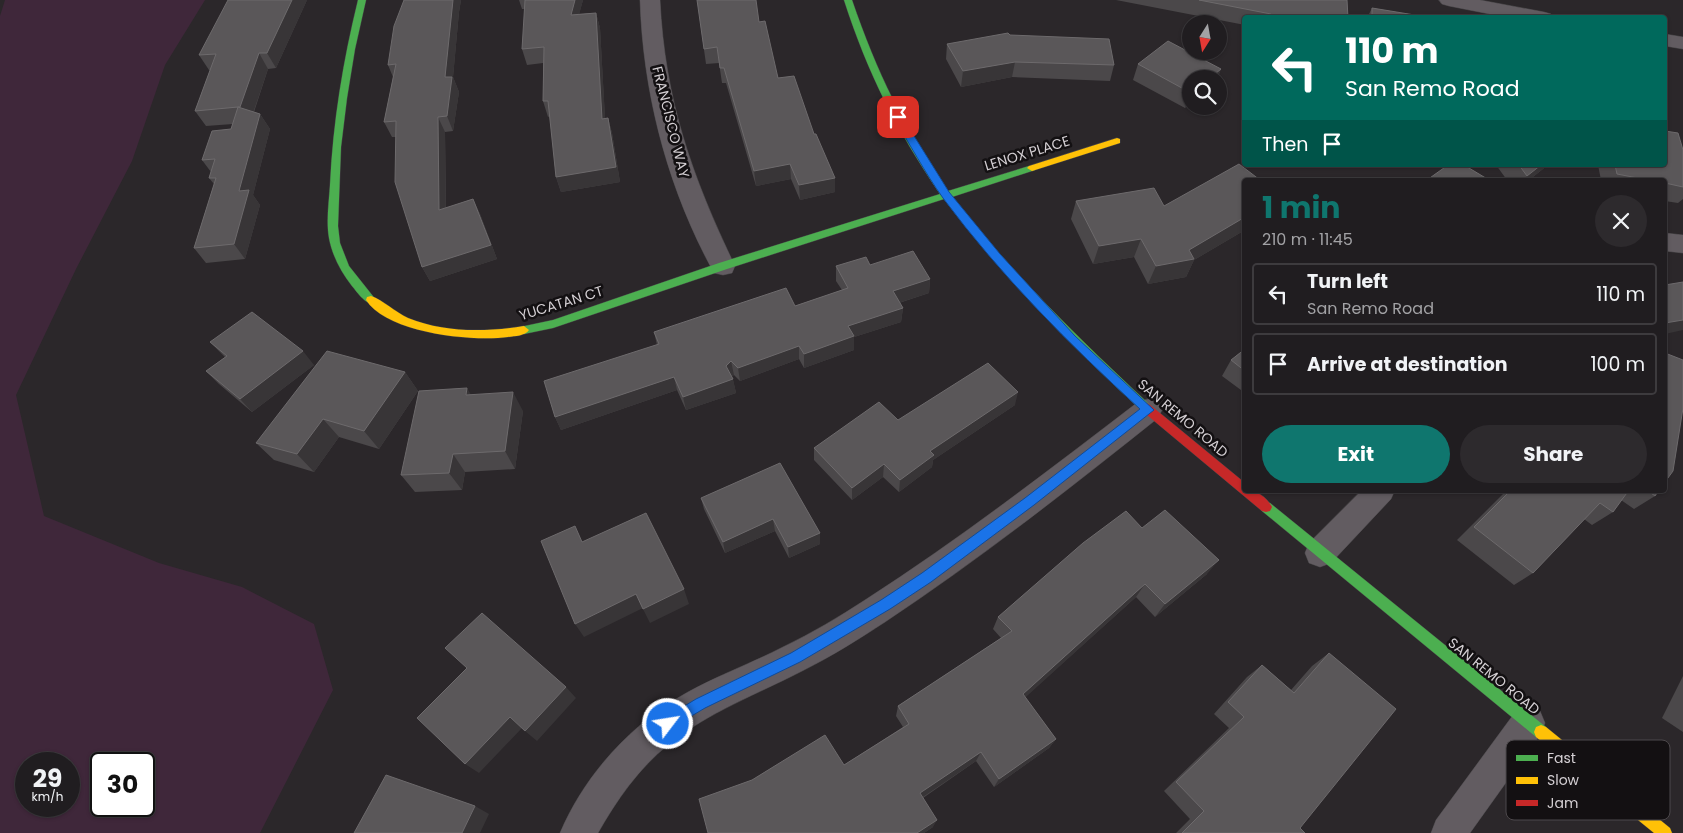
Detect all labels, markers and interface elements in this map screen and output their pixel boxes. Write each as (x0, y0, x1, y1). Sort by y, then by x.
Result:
north arrow (1182, 15, 1228, 60)
map controls (1182, 15, 1227, 115)
text: 110 m (1345, 26, 1439, 75)
icon: left (1262, 35, 1327, 100)
street label: FRANCISCO WAY (647, 64, 695, 180)
button: search (1182, 70, 1227, 115)
text: San Remo Road (1345, 73, 1520, 104)
pin (877, 96, 919, 138)
icon: arrive (884, 103, 912, 131)
icon: arrive (1318, 130, 1346, 158)
street label: LENOX PLACE (982, 131, 1072, 175)
text: Then (1262, 131, 1308, 158)
text: 1 min (1262, 186, 1340, 229)
button: close (1595, 195, 1647, 247)
text: 210 m · 11:45 (1262, 228, 1353, 251)
text: Turn left (1307, 268, 1388, 295)
icon: left (1264, 280, 1292, 308)
street label: YUCATAN CT (517, 281, 606, 325)
text: 110 m (1596, 281, 1645, 308)
text: San Remo Road (1307, 297, 1434, 320)
icon: arrive (1264, 350, 1292, 378)
text: Arrive at destination (1307, 351, 1508, 378)
text: 100 m (1590, 351, 1645, 378)
street label: SAN REMO ROAD (1133, 374, 1233, 462)
button: Exit (1262, 425, 1450, 483)
button: Share (1460, 425, 1647, 483)
street label: SAN REMO ROAD (1444, 633, 1544, 719)
position arrow (641, 697, 693, 749)
legend (1506, 740, 1670, 820)
text: Fast (1547, 748, 1576, 768)
speed limit sign: 30 (90, 752, 155, 817)
text: 29 (33, 761, 62, 796)
text: Slow (1547, 770, 1580, 790)
text: km/h (32, 788, 63, 805)
text: Jam (1547, 793, 1578, 813)

